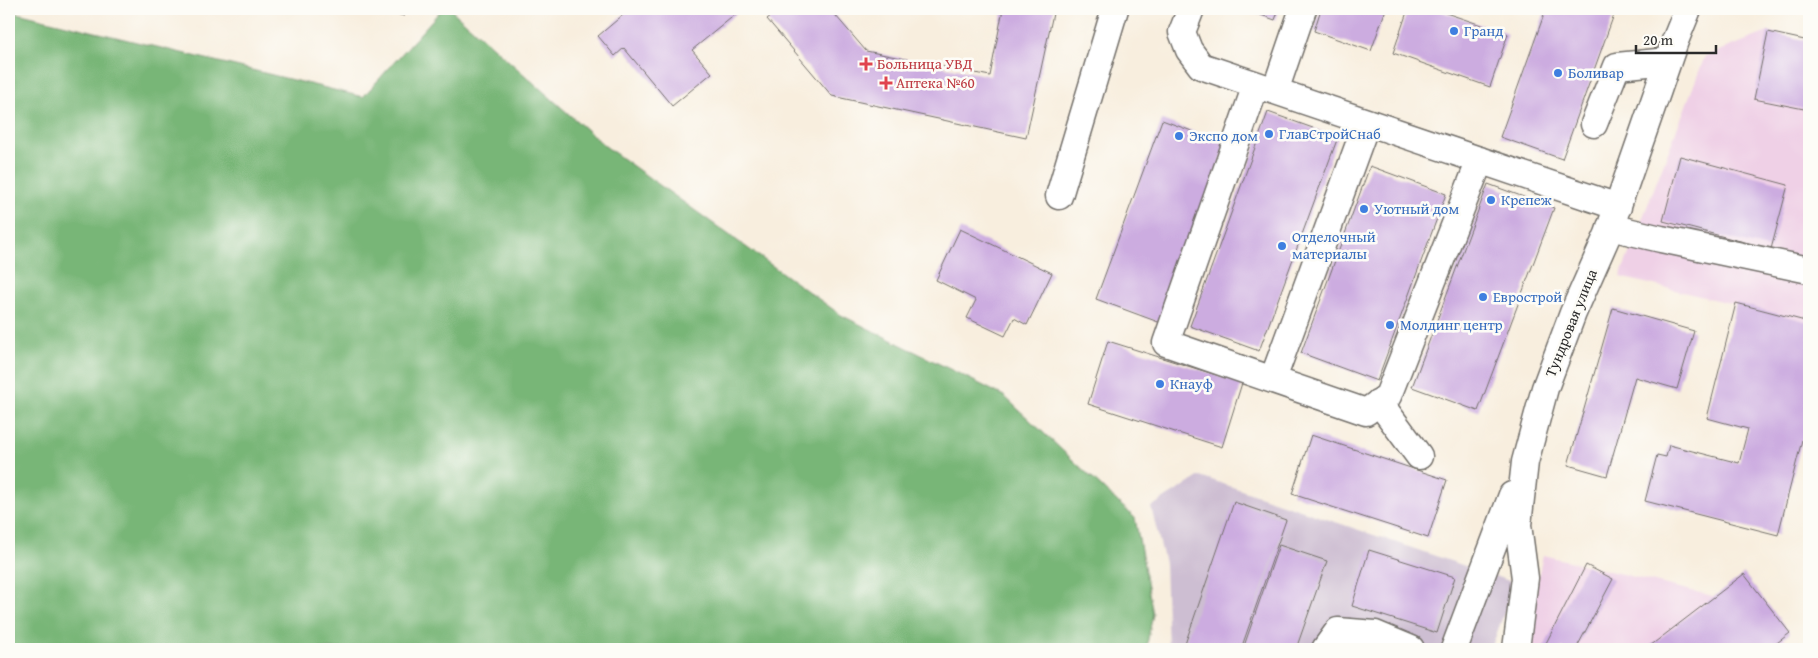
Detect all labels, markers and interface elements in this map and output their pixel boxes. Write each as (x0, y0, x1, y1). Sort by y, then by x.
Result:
place label: Гранд (1464, 20, 1503, 41)
scale bar (1636, 22, 1716, 54)
marker: Гранд (1448, 25, 1460, 37)
text: 20 m (1643, 29, 1674, 50)
place label: Больница УВД (877, 53, 973, 74)
marker: Больница УВД (859, 57, 873, 71)
place label: Боливар (1568, 62, 1624, 83)
marker: Боливар (1552, 67, 1564, 79)
place label: Аптека №60 (896, 72, 975, 93)
marker: Аптека №60 (880, 77, 892, 89)
place label: ГлавСтройСнаб (1279, 123, 1381, 144)
place label: Экспо дом (1189, 125, 1258, 146)
marker: ГлавСтройСнаб (1263, 128, 1275, 140)
marker: Экспо дом (1173, 130, 1185, 142)
place label: Крепеж (1501, 189, 1552, 210)
marker: Крепеж (1485, 194, 1497, 206)
place label: Уютный дом (1374, 198, 1459, 219)
marker: Уютный дом (1358, 203, 1370, 215)
place label: Отделочный материалы (1292, 226, 1376, 264)
marker: Отделочный материалы (1276, 240, 1288, 252)
street label: Тундровая улица (1539, 265, 1602, 380)
place label: Еврострой (1493, 286, 1562, 307)
marker: Еврострой (1477, 291, 1489, 303)
place label: Молдинг центр (1400, 314, 1503, 335)
marker: Молдинг центр (1384, 319, 1396, 331)
place label: Кнауф (1170, 373, 1213, 394)
marker: Кнауф (1154, 378, 1166, 390)

